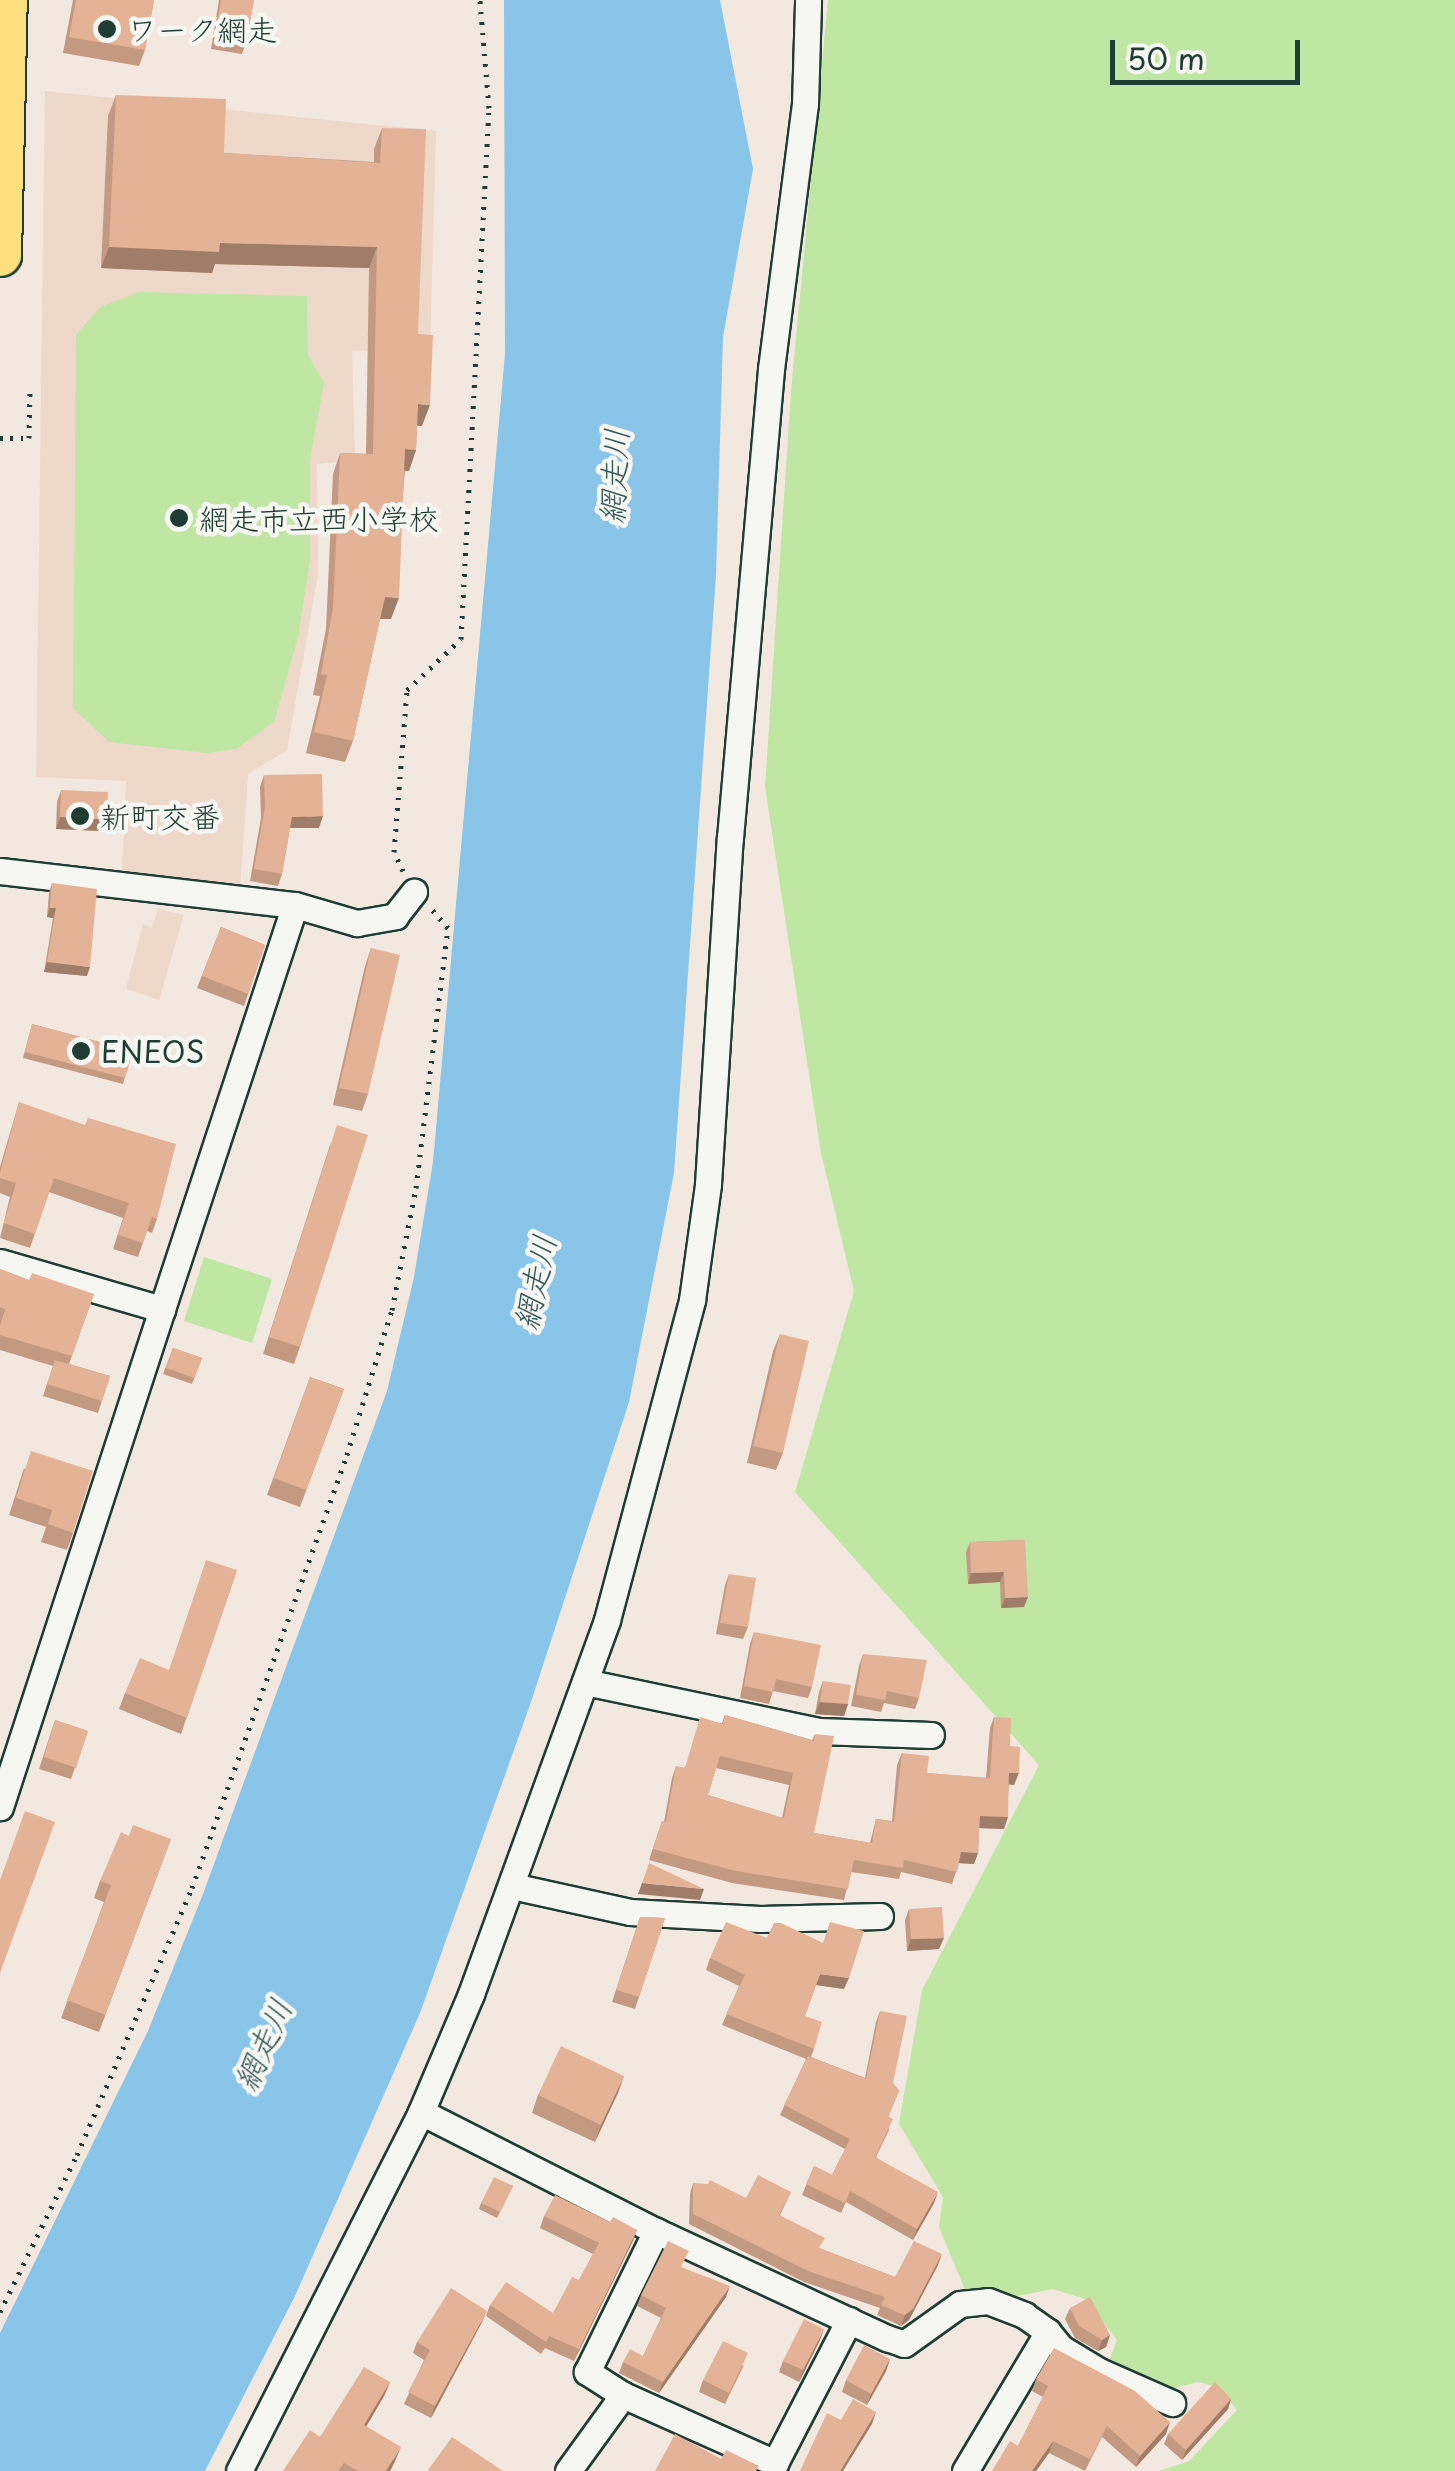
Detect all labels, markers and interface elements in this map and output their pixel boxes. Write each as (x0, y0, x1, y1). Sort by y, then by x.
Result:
place label: ワーク網走 (127, 11, 277, 47)
marker: ワーク網走 (96, 18, 118, 40)
scale bar (1115, 20, 1305, 82)
text: 50 m (1127, 35, 1205, 80)
water label: 網走川 (591, 427, 635, 525)
place label: 網走市立西小学校 (199, 500, 439, 536)
marker: 網走市立西小学校 (168, 507, 190, 529)
place label: 新町交番 (100, 798, 220, 834)
marker: 新町交番 (69, 805, 91, 827)
place label: ENEOS (101, 1033, 204, 1069)
marker: ENEOS (70, 1040, 92, 1062)
water label: 網走川 (505, 1231, 563, 1333)
water label: 網走川 (225, 1992, 299, 2096)

